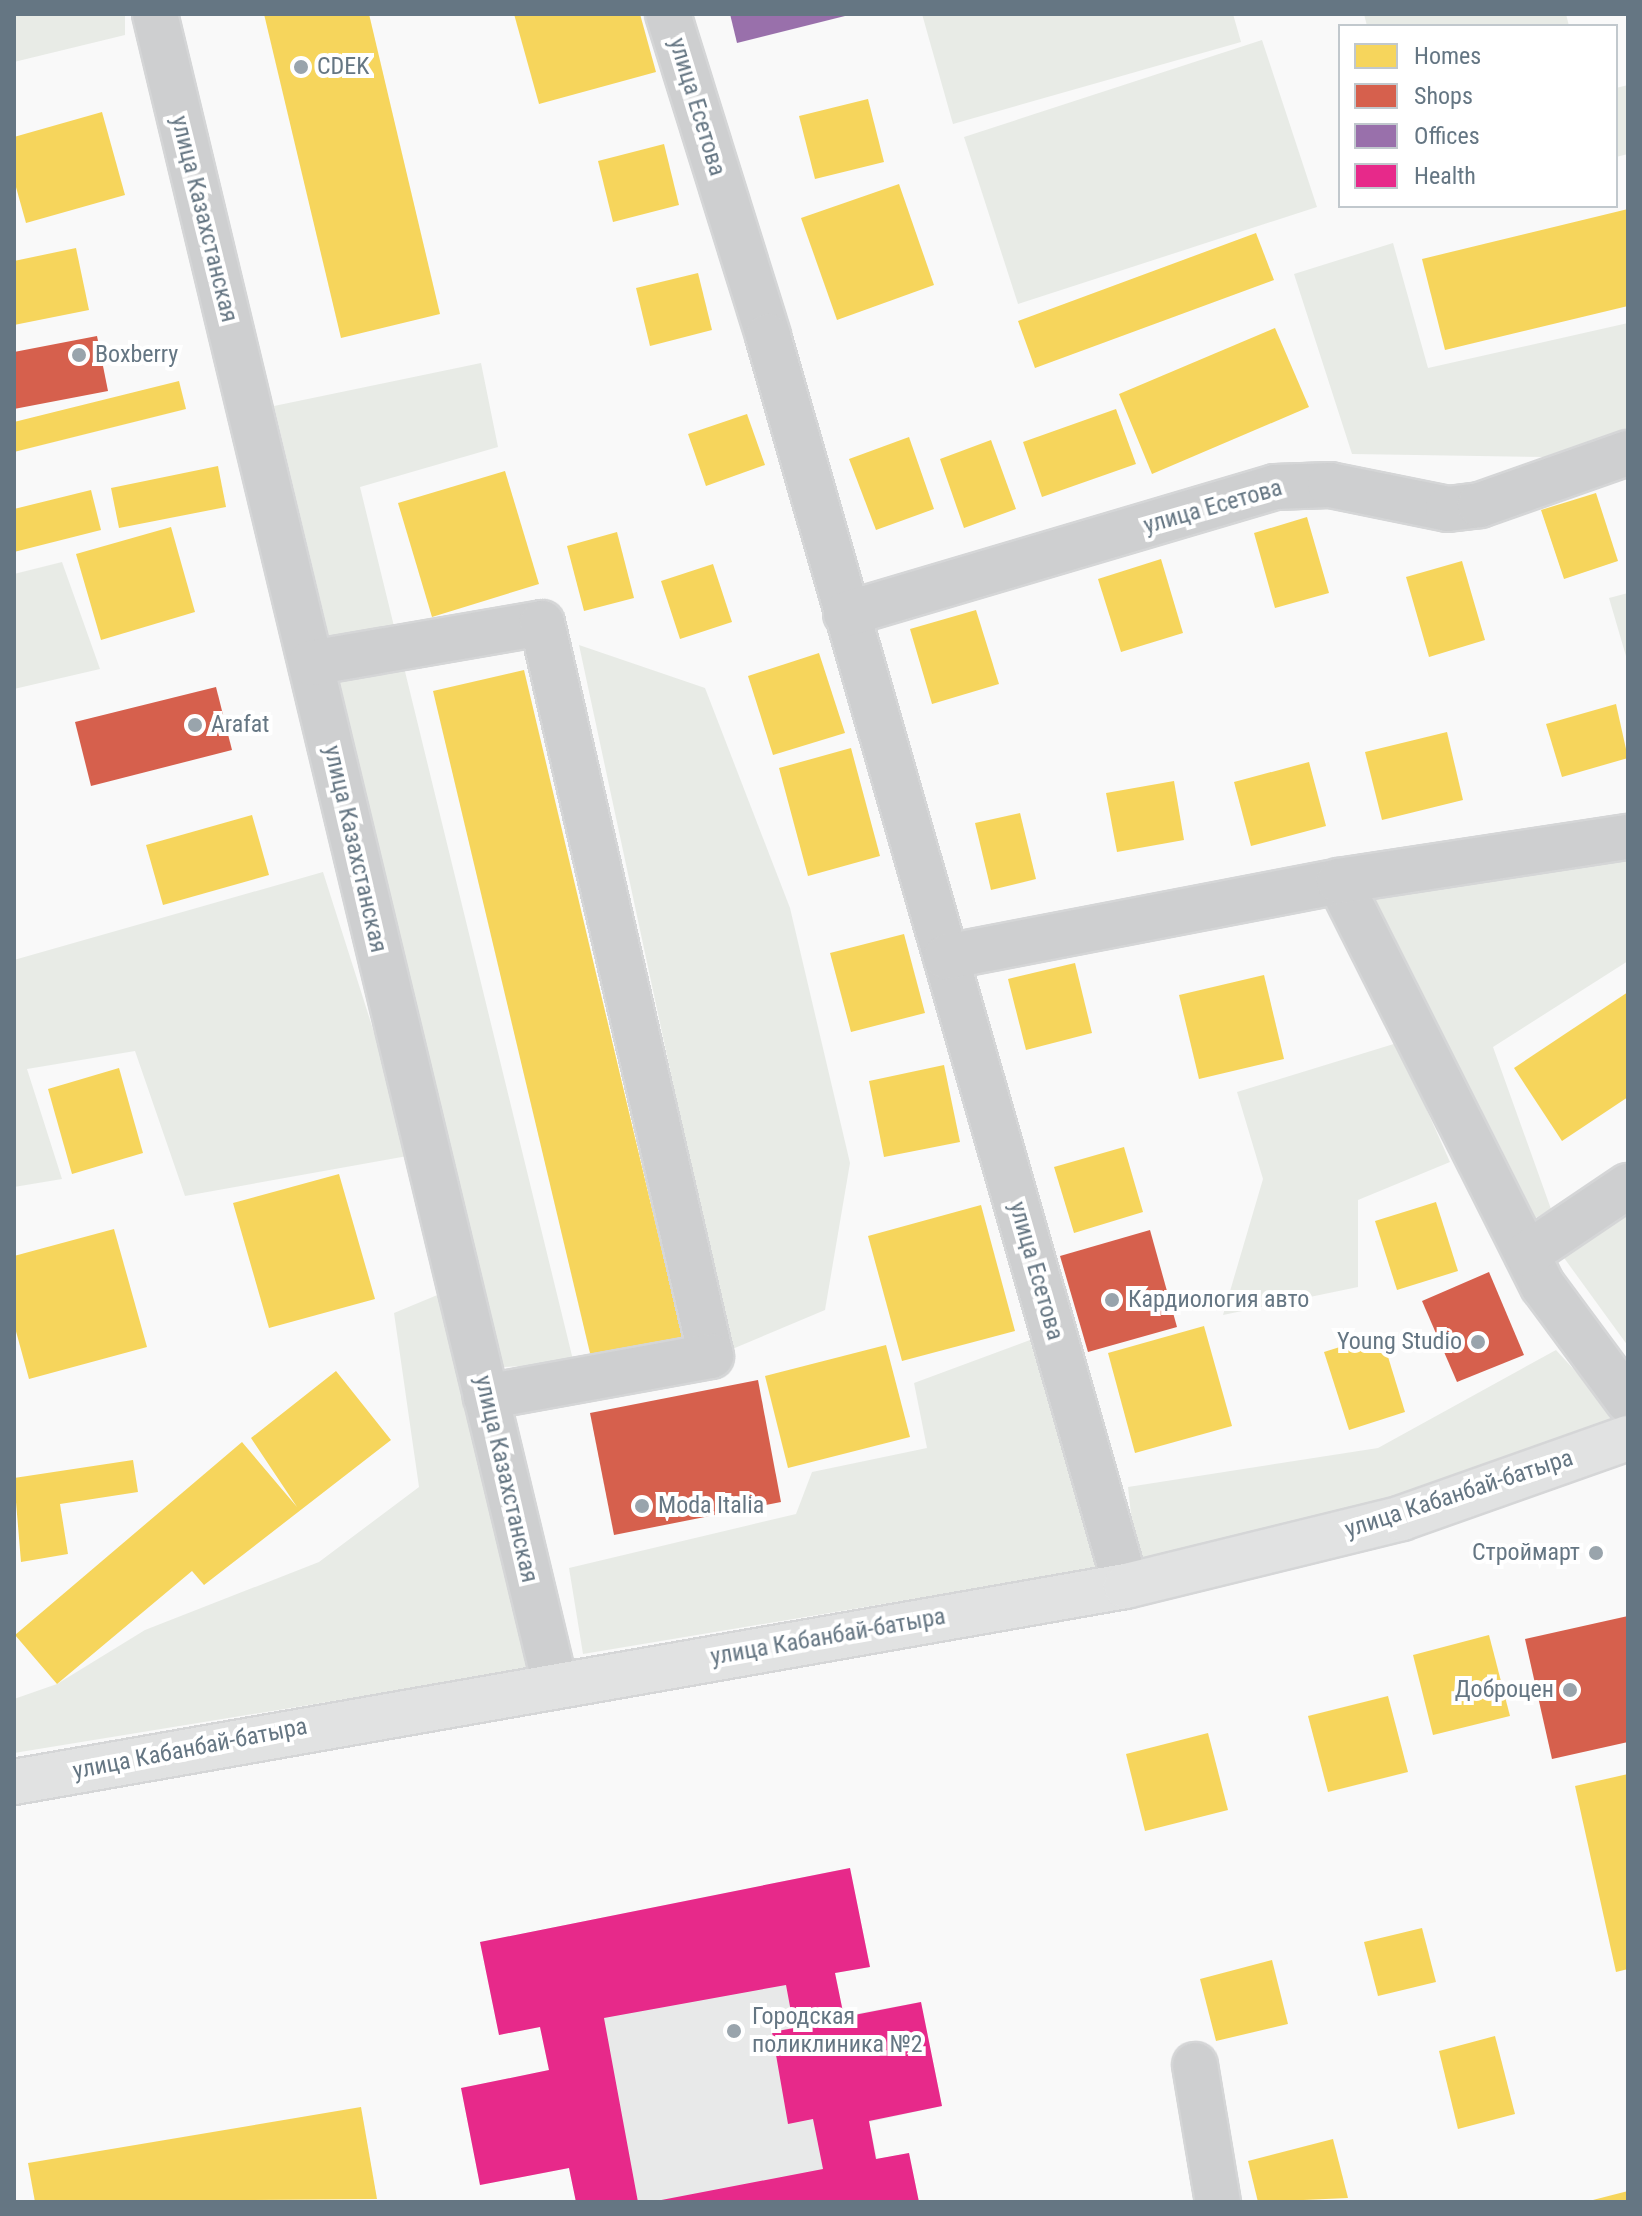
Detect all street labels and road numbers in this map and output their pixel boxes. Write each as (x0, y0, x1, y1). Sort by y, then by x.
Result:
street label: улица Есетова (662, 34, 732, 180)
street label: улица Казахстанская (164, 113, 244, 325)
street label: улица Есетова (1140, 473, 1286, 541)
street label: улица Казахстанская (317, 743, 393, 955)
street label: улица Есетова (1002, 1198, 1070, 1344)
street label: улица Казахстанская (468, 1373, 544, 1585)
street label: улица Кабанбай-батыра (1341, 1444, 1577, 1544)
street label: улица Кабанбай-батыра (708, 1602, 948, 1672)
street label: улица Кабанбай-батыра (70, 1712, 310, 1786)

